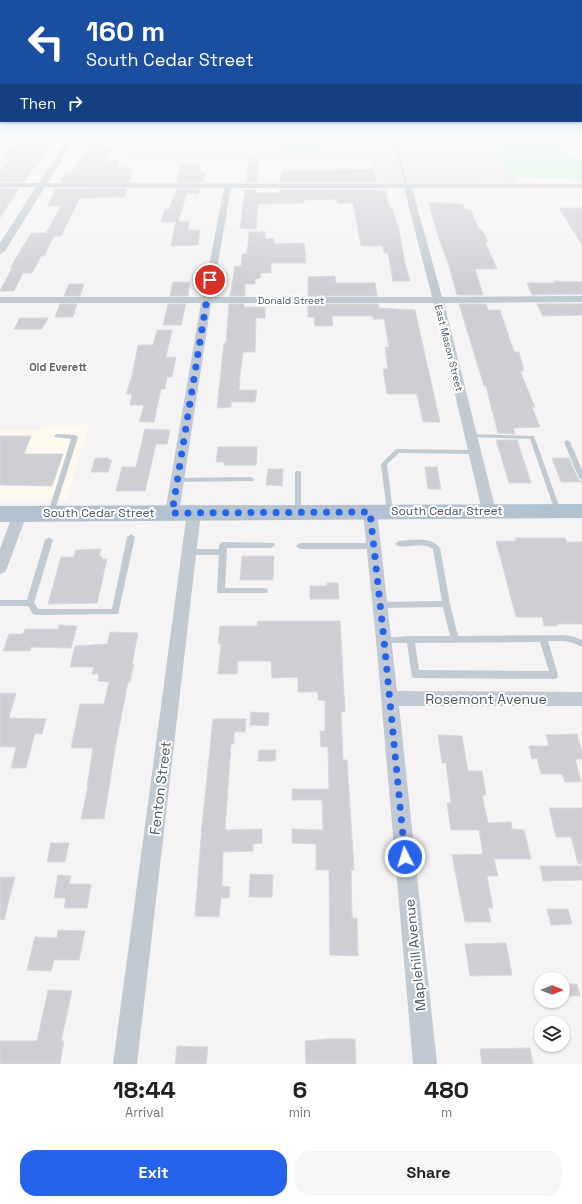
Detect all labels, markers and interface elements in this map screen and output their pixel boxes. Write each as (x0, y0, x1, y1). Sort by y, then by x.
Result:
text: 160 m (86, 13, 165, 49)
icon: left (20, 16, 72, 68)
text: South Cedar Street (86, 48, 254, 71)
icon: right (64, 92, 86, 114)
text: Then (20, 94, 56, 113)
pin (193, 263, 227, 297)
icon: arrive (199, 269, 221, 291)
street label: Donald Street (258, 294, 325, 307)
street label: East Mason Street (432, 303, 466, 393)
district label: Old Everett (29, 360, 87, 374)
street label: South Cedar Street (391, 503, 503, 519)
street label: South Cedar Street (43, 505, 155, 521)
street label: Rosemont Avenue (425, 690, 547, 708)
street label: Fenton Street (145, 740, 175, 836)
position arrow (384, 836, 426, 878)
street label: Maplehill Avenue (400, 898, 430, 1012)
north arrow (534, 972, 570, 1008)
map controls (534, 972, 570, 1052)
button: layers (534, 1016, 570, 1052)
text: 18:44 (113, 1074, 176, 1105)
text: 6 (292, 1074, 307, 1105)
text: 480 (424, 1074, 469, 1105)
text: Arrival (125, 1104, 164, 1121)
text: min (289, 1104, 311, 1121)
text: m (441, 1104, 452, 1121)
button: Exit (20, 1150, 287, 1196)
button: Share (295, 1150, 562, 1196)

